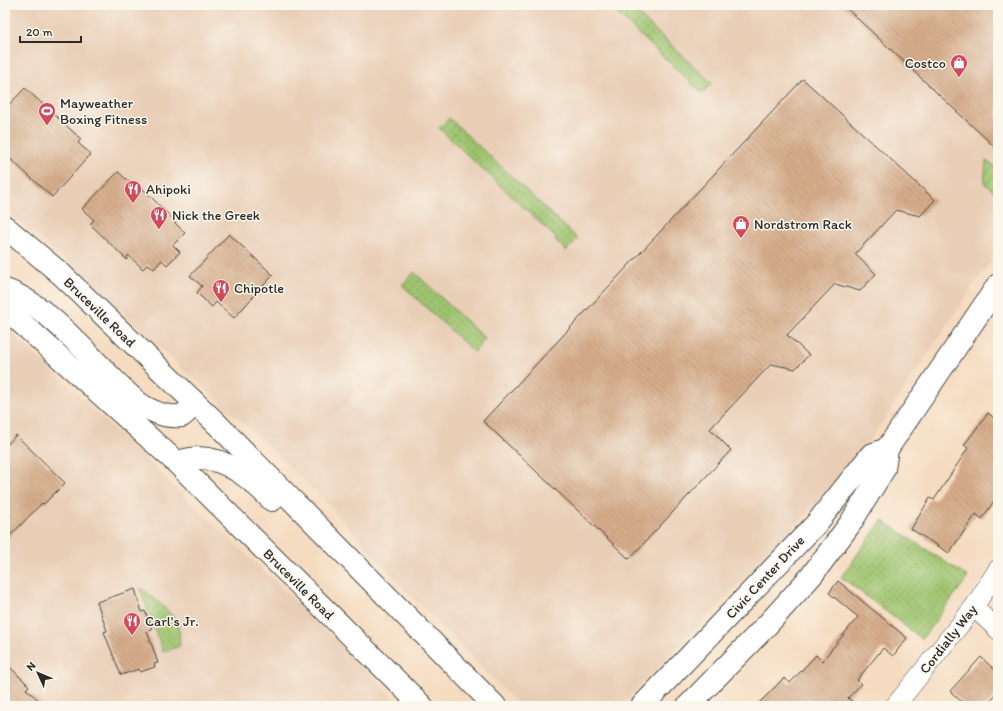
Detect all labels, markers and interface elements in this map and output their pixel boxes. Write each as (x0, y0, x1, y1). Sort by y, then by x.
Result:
scale bar (20, 18, 81, 44)
text: 20 m (26, 25, 53, 39)
shop icon: Costco (949, 53, 969, 78)
place label: Costco (905, 55, 946, 72)
place label: Mayweather Boxing Fitness (60, 95, 147, 128)
sports icon: Mayweather Boxing Fitness (37, 101, 57, 126)
restaurant icon: Ahipoki (123, 179, 143, 204)
place label: Ahipoki (146, 181, 191, 198)
restaurant icon: Nick the Greek (149, 205, 169, 230)
place label: Nick the Greek (172, 207, 261, 224)
shop icon: Nordstrom Rack (731, 214, 751, 239)
place label: Nordstrom Rack (754, 216, 852, 233)
street label: Bruceville Road (60, 274, 139, 351)
restaurant icon: Chipotle (211, 278, 231, 303)
place label: Chipotle (234, 280, 284, 297)
street label: Civic Center Drive (722, 532, 809, 623)
street label: Bruceville Road (260, 545, 338, 624)
street label: Cordially Way (916, 601, 981, 677)
restaurant icon: Carl's Jr. (122, 611, 142, 636)
place label: Carl's Jr. (145, 613, 199, 630)
north arrow (18, 653, 58, 693)
text: N (24, 659, 38, 674)

